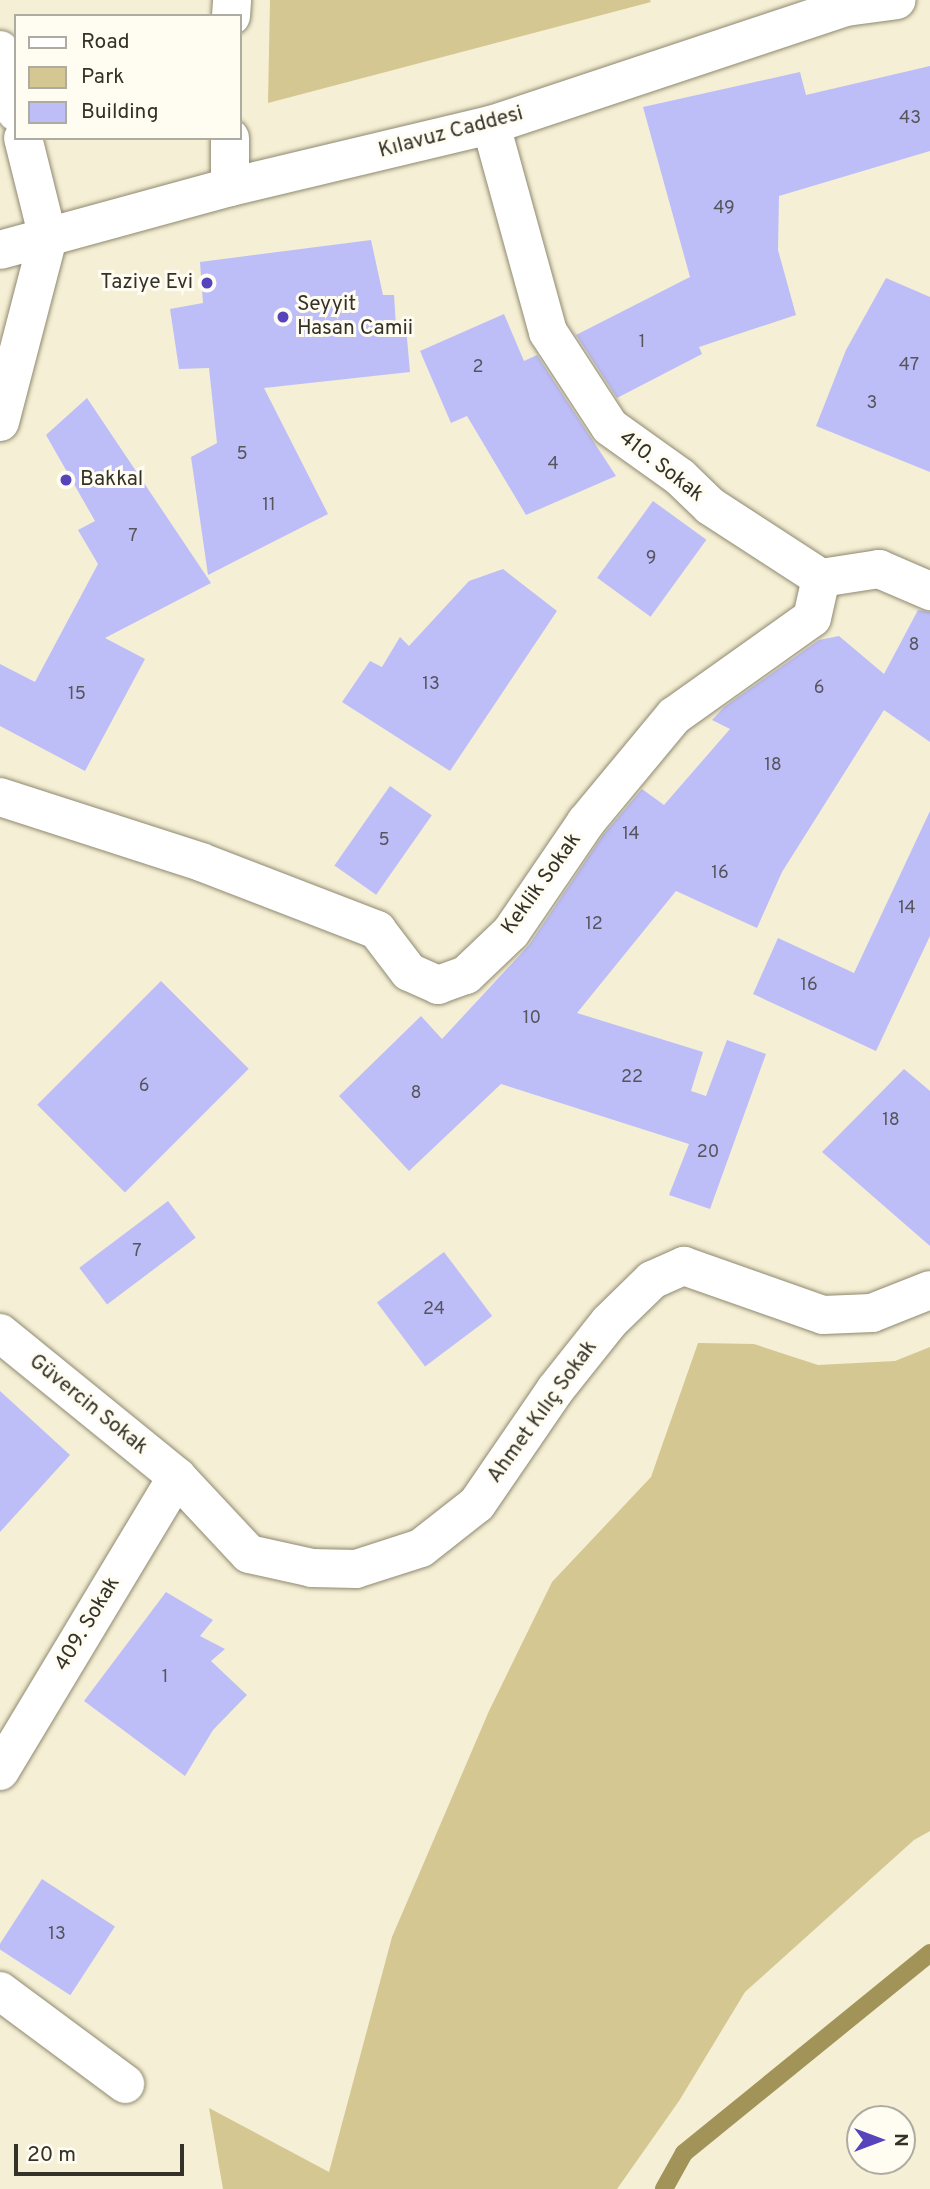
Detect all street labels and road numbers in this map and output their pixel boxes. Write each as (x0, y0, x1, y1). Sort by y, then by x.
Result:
street label: Kılavuz Caddesi (376, 102, 526, 164)
street label: 410. Sokak (614, 426, 708, 508)
street label: Keklik Sokak (497, 828, 587, 940)
street label: Ahmet Kılıç Sokak (483, 1336, 603, 1488)
street label: Güvercin Sokak (24, 1349, 152, 1461)
street label: 409. Sokak (50, 1572, 126, 1676)

